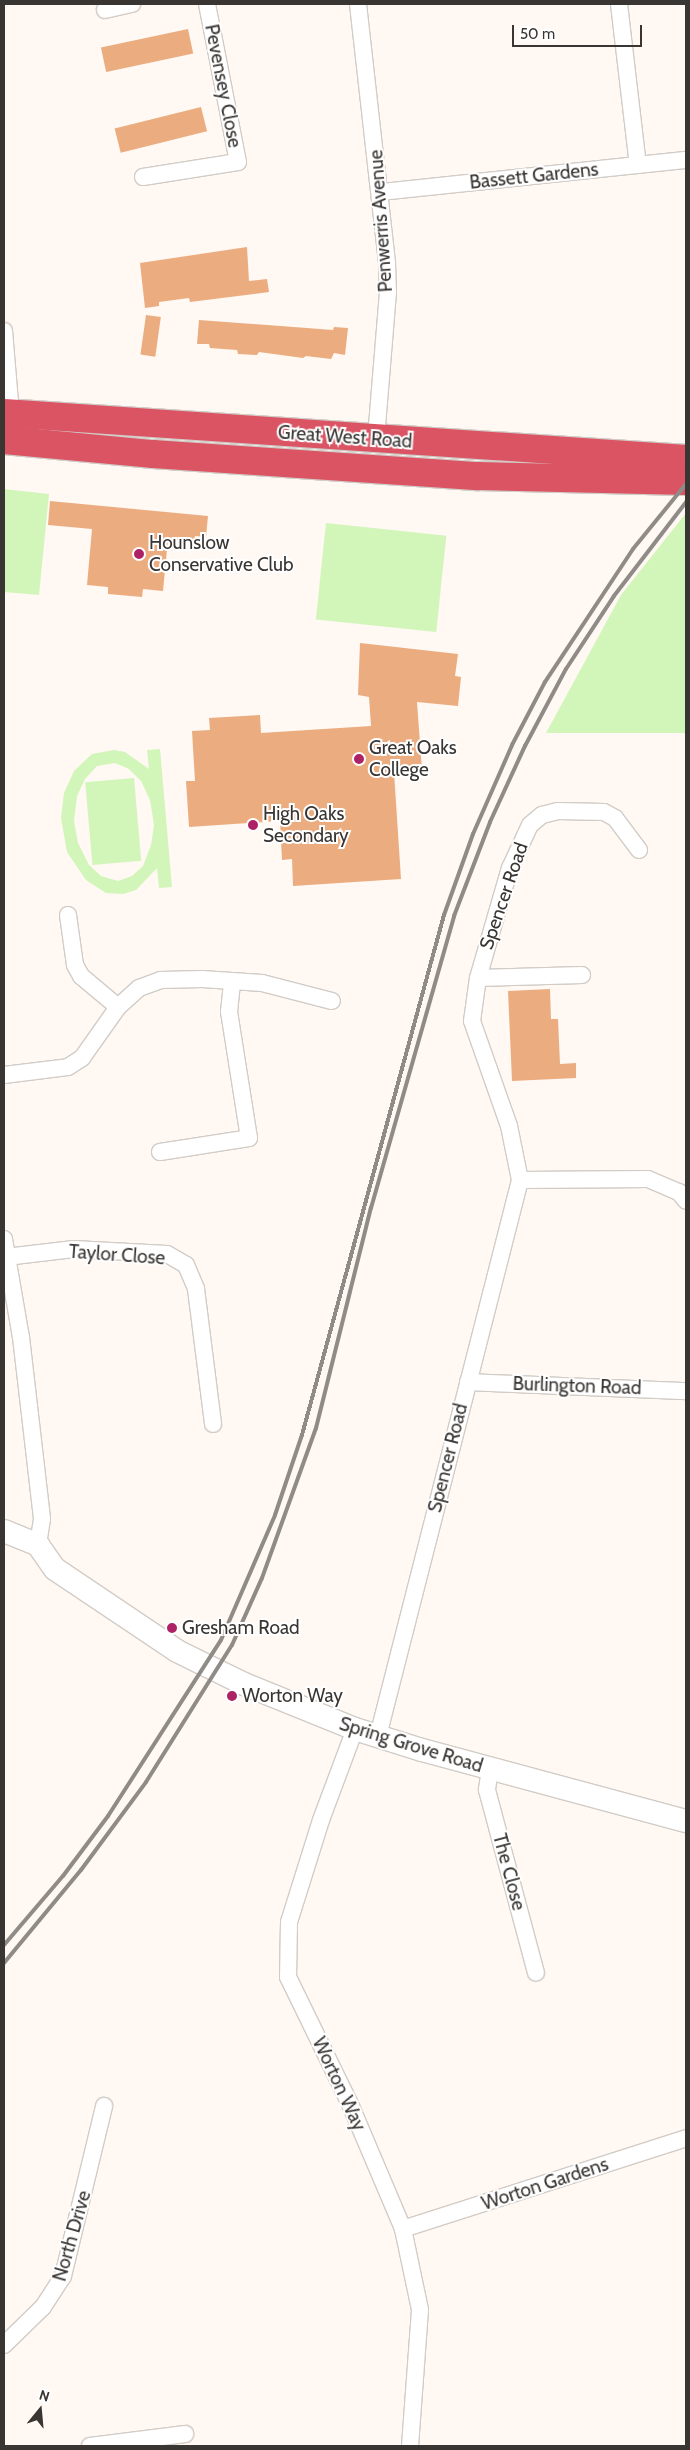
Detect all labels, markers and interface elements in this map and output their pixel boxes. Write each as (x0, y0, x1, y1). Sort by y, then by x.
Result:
scale bar (515, 15, 645, 47)
street label: Pevensey Close (200, 22, 246, 150)
text: 50 m (520, 25, 555, 43)
street label: Penwerris Avenue (365, 149, 397, 293)
street label: Bassett Gardens (468, 158, 600, 194)
street label: Great West Road (277, 421, 413, 453)
place label: Hounslow Conservative Club (149, 532, 294, 576)
marker: Hounslow Conservative Club (133, 548, 145, 560)
place label: Great Oaks College (369, 737, 457, 781)
marker: Great Oaks College (353, 753, 365, 765)
place label: High Oaks Secondary (263, 803, 349, 847)
marker: High Oaks Secondary (247, 819, 259, 831)
street label: Spencer Road (475, 840, 533, 952)
street label: Taylor Close (68, 1240, 166, 1270)
street label: Burlington Road (512, 1372, 642, 1400)
street label: Spencer Road (423, 1401, 473, 1515)
place label: Gresham Road (182, 1617, 300, 1639)
marker: Gresham Road (166, 1622, 178, 1634)
place label: Worton Way (242, 1685, 343, 1707)
marker: Worton Way (226, 1690, 238, 1702)
street label: Spring Grove Road (336, 1712, 486, 1778)
street label: The Close (488, 1831, 530, 1913)
street label: Worton Way (307, 2033, 371, 2135)
street label: Worton Gardens (479, 2153, 611, 2215)
street label: North Drive (48, 2188, 96, 2284)
north arrow (15, 2385, 65, 2435)
text: N (37, 2386, 52, 2406)

